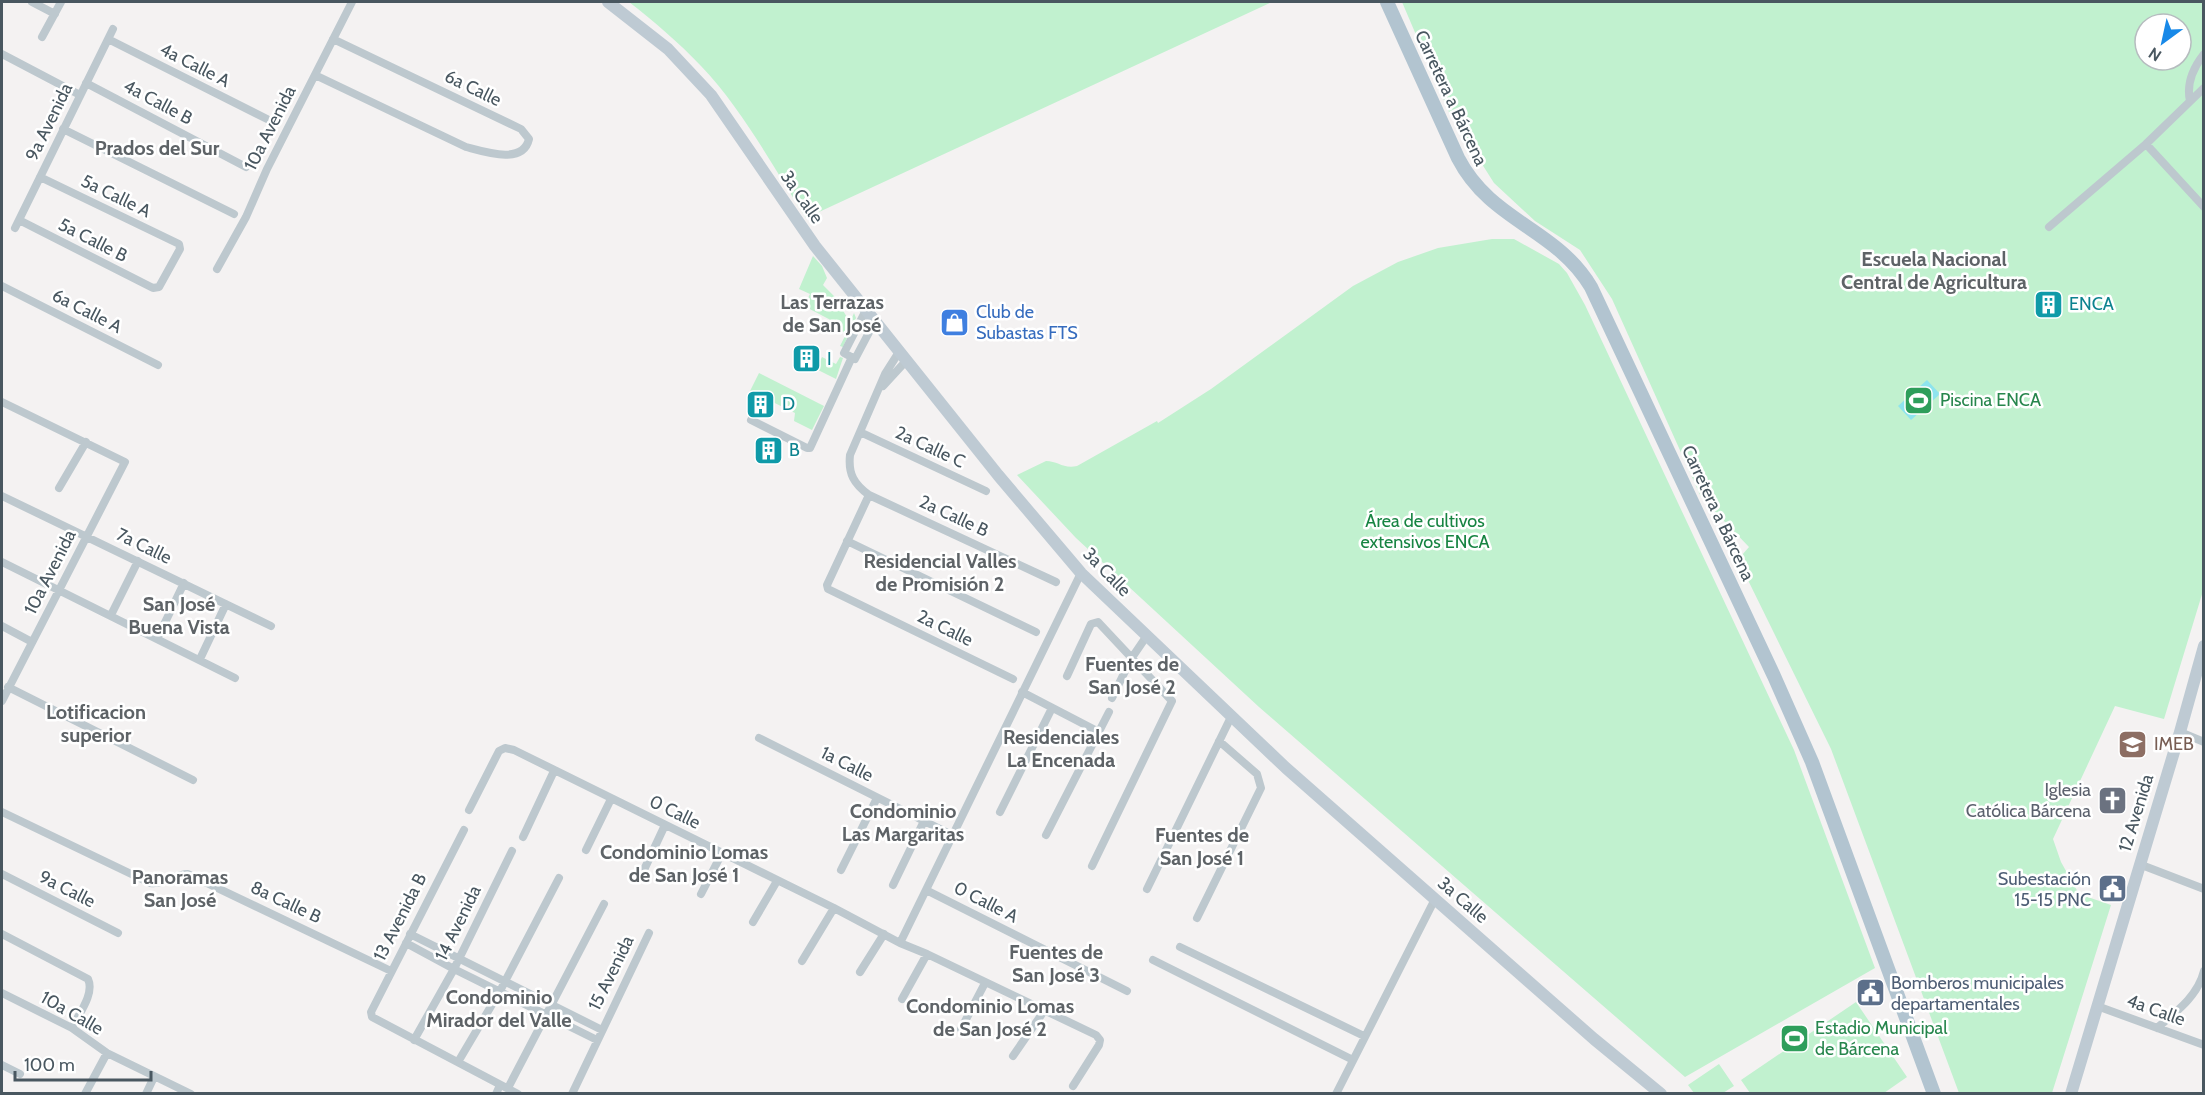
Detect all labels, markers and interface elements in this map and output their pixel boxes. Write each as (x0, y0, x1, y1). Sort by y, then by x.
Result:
north arrow (2133, 12, 2193, 72)
street label: Carretera a Bárcena (1410, 27, 1492, 170)
street label: 4a Calle A (156, 38, 234, 92)
text: N (2145, 43, 2165, 65)
street label: 6a Calle (441, 65, 505, 111)
street label: 4a Calle B (120, 75, 197, 129)
street label: 9a Avenida (21, 79, 77, 164)
street label: 10a Avenida (239, 82, 301, 174)
district label: Prados del Sur (95, 136, 220, 160)
street label: 3a Calle (776, 166, 828, 228)
street label: 5a Calle A (78, 170, 154, 222)
street label: 5a Calle B (55, 213, 131, 267)
district label: Escuela Nacional Central de Agricultura (1841, 247, 2027, 294)
street label: 6a Calle A (48, 284, 126, 338)
building icon: ENCA (2032, 288, 2064, 320)
district label: Las Terrazas de San José (780, 290, 884, 337)
place label: ENCA (2069, 293, 2114, 315)
place label: Club de Subastas FTS (976, 301, 1078, 344)
shop icon: Club de Subastas FTS (939, 306, 971, 338)
building icon: I (790, 343, 822, 375)
place label: I (827, 348, 832, 370)
sports icon: Piscina ENCA (1903, 384, 1935, 416)
building icon: D (745, 388, 777, 420)
place label: Piscina ENCA (1940, 389, 2041, 411)
place label: D (782, 393, 795, 415)
street label: 2a Calle C (892, 421, 968, 473)
building icon: B (752, 434, 784, 466)
place label: B (789, 439, 800, 461)
street label: Carretera a Bárcena (1677, 442, 1759, 585)
street label: 2a Calle B (916, 490, 993, 542)
park label: Área de cultivos extensivos ENCA (1360, 510, 1490, 553)
street label: 7a Calle (113, 523, 175, 569)
street label: 10a Avenida (19, 526, 81, 618)
street label: 3a Calle (1078, 543, 1136, 601)
district label: Residencial Valles de Promisión 2 (864, 549, 1016, 596)
district label: San José Buena Vista (128, 592, 230, 639)
street label: 2a Calle (913, 605, 977, 651)
district label: Fuentes de San José 2 (1085, 652, 1179, 699)
district label: Lotificacion superior (46, 700, 146, 747)
district label: Residenciales La Encenada (1003, 725, 1119, 772)
school or university icon: IMEB (2117, 728, 2149, 760)
place label: IMEB (2154, 733, 2194, 755)
street label: 1a Calle (817, 742, 877, 786)
street label: 12 Avenida (2114, 771, 2158, 855)
place label: Iglesia Católica Bárcena (1966, 779, 2091, 822)
church icon: Iglesia Católica Bárcena (2096, 784, 2128, 816)
street label: 0 Calle (646, 790, 704, 834)
district label: Condominio Las Margaritas (842, 799, 964, 846)
district label: Fuentes de San José 1 (1155, 823, 1249, 870)
district label: Condominio Lomas de San José 1 (600, 840, 768, 887)
district label: Panoramas San José (132, 865, 228, 912)
street label: 9a Calle (35, 866, 99, 912)
place label: Subestación 15-15 PNC (1998, 868, 2091, 911)
street label: 13 Avenida B (369, 869, 432, 964)
street label: 3a Calle (1433, 872, 1493, 928)
public building icon: Subestación 15-15 PNC (2096, 873, 2128, 905)
street label: 8a Calle B (247, 876, 325, 928)
street label: 0 Calle A (950, 877, 1022, 927)
street label: 14 Avenida (430, 881, 486, 964)
street label: 15 Avenida (583, 932, 639, 1014)
district label: Fuentes de San José 3 (1009, 940, 1103, 987)
place label: Bomberos municipales departamentales (1891, 972, 2064, 1015)
public building icon: Bomberos municipales departamentales (1854, 977, 1886, 1009)
district label: Condominio Mirador del Valle (426, 985, 572, 1032)
street label: 10a Calle (37, 986, 107, 1040)
street label: 4a Calle (2124, 989, 2188, 1031)
district label: Condominio Lomas de San José 2 (906, 994, 1074, 1041)
place label: Estadio Municipal de Bárcena (1815, 1017, 1948, 1060)
sports icon: Estadio Municipal de Bárcena (1778, 1022, 1810, 1054)
scale bar (15, 1044, 152, 1082)
text: 100 m (24, 1054, 75, 1076)

